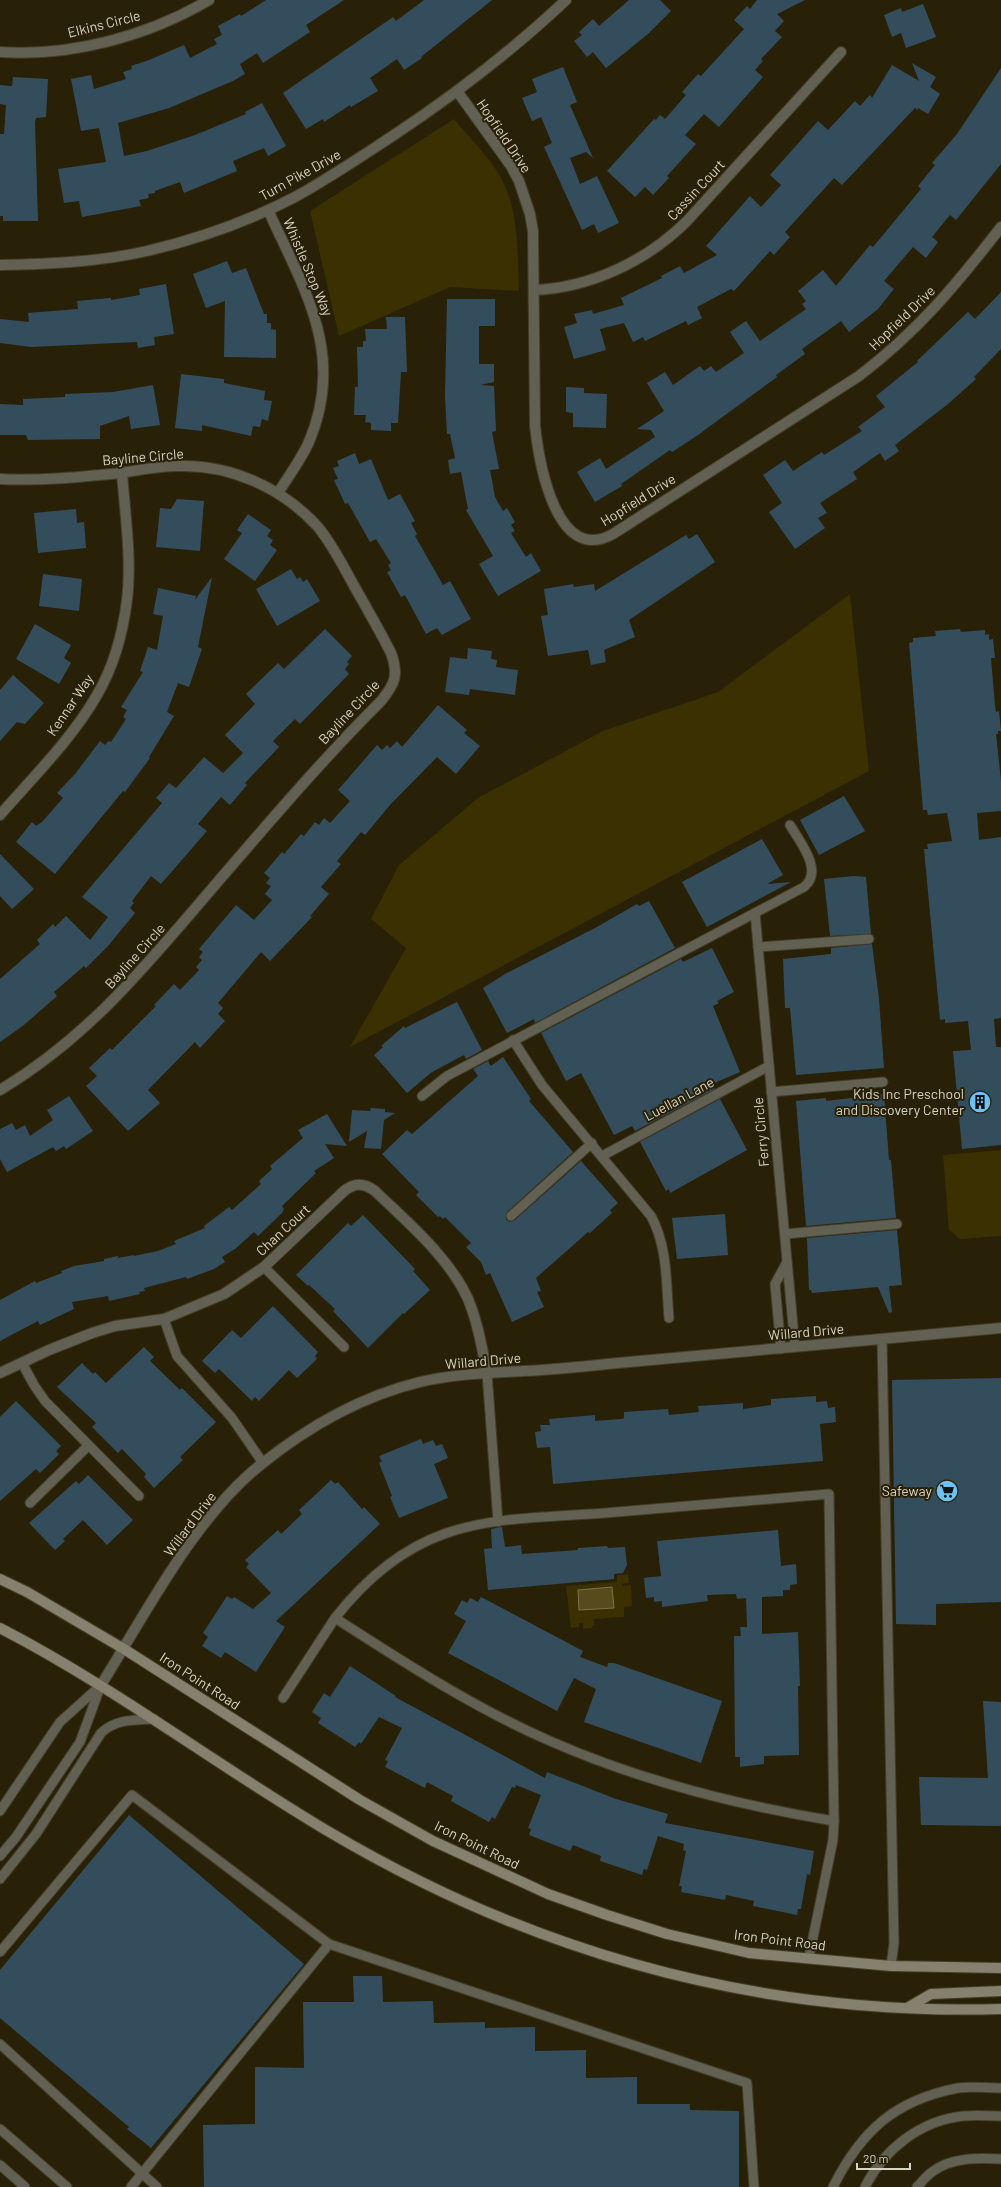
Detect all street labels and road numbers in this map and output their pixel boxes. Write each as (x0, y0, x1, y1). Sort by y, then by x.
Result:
street label: Elkins Circle (66, 6, 142, 41)
street label: Hopfield Drive (473, 96, 535, 176)
street label: Turn Pike Drive (256, 145, 343, 204)
street label: Cassin Court (663, 156, 728, 224)
street label: Whistle Stop Way (280, 215, 337, 319)
street label: Hopfield Drive (865, 282, 938, 353)
street label: Bayline Circle (101, 444, 184, 469)
street label: Hopfield Drive (597, 470, 678, 529)
street label: Kennar Way (43, 670, 97, 739)
street label: Bayline Circle (315, 676, 383, 747)
street label: Bayline Circle (101, 920, 168, 992)
street label: Luellan Lane (641, 1073, 717, 1124)
street label: Ferry Circle (749, 1097, 772, 1168)
street label: Chan Court (252, 1200, 313, 1259)
street label: Willard Drive (767, 1320, 845, 1343)
street label: Willard Drive (444, 1349, 522, 1372)
street label: Willard Drive (160, 1488, 219, 1559)
street label: Iron Point Road (157, 1648, 244, 1713)
street label: Iron Point Road (432, 1817, 522, 1872)
street label: Iron Point Road (733, 1925, 827, 1954)

